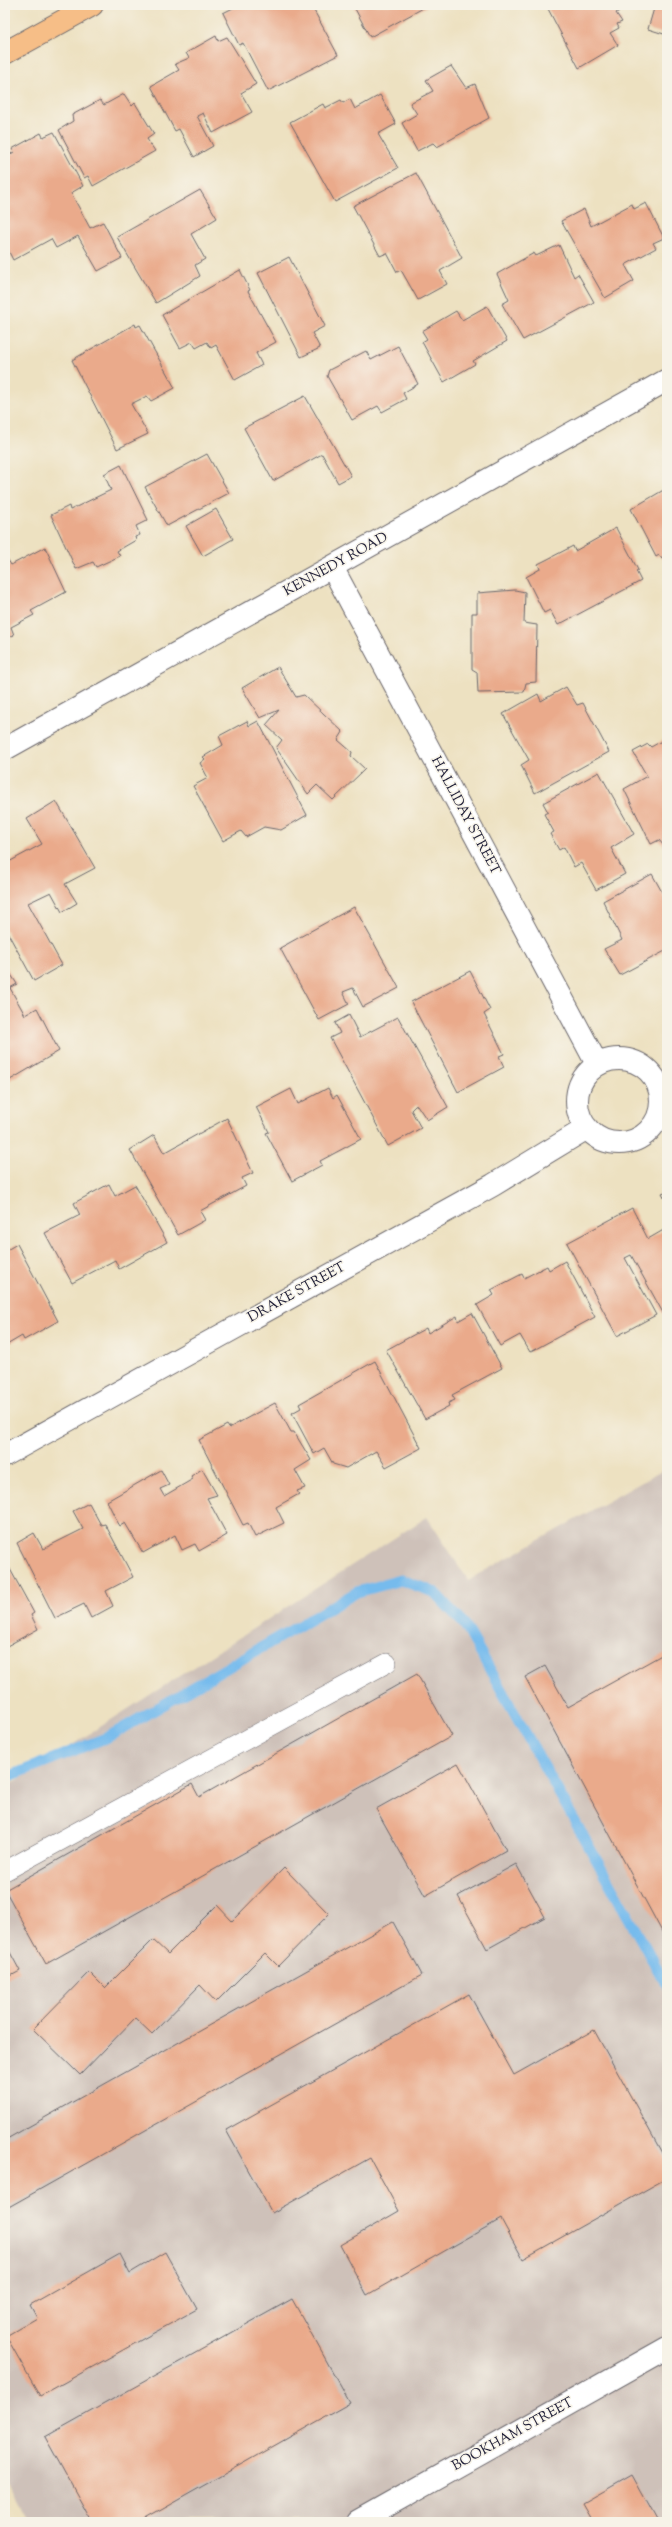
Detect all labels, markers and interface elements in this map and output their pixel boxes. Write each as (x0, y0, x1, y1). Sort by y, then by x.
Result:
street label: KENNEDY ROAD (280, 528, 392, 602)
street label: HALLIDAY STREET (425, 753, 505, 879)
street label: DRAKE STREET (244, 1258, 350, 1328)
street label: BOOKHAM STREET (449, 2393, 578, 2477)

